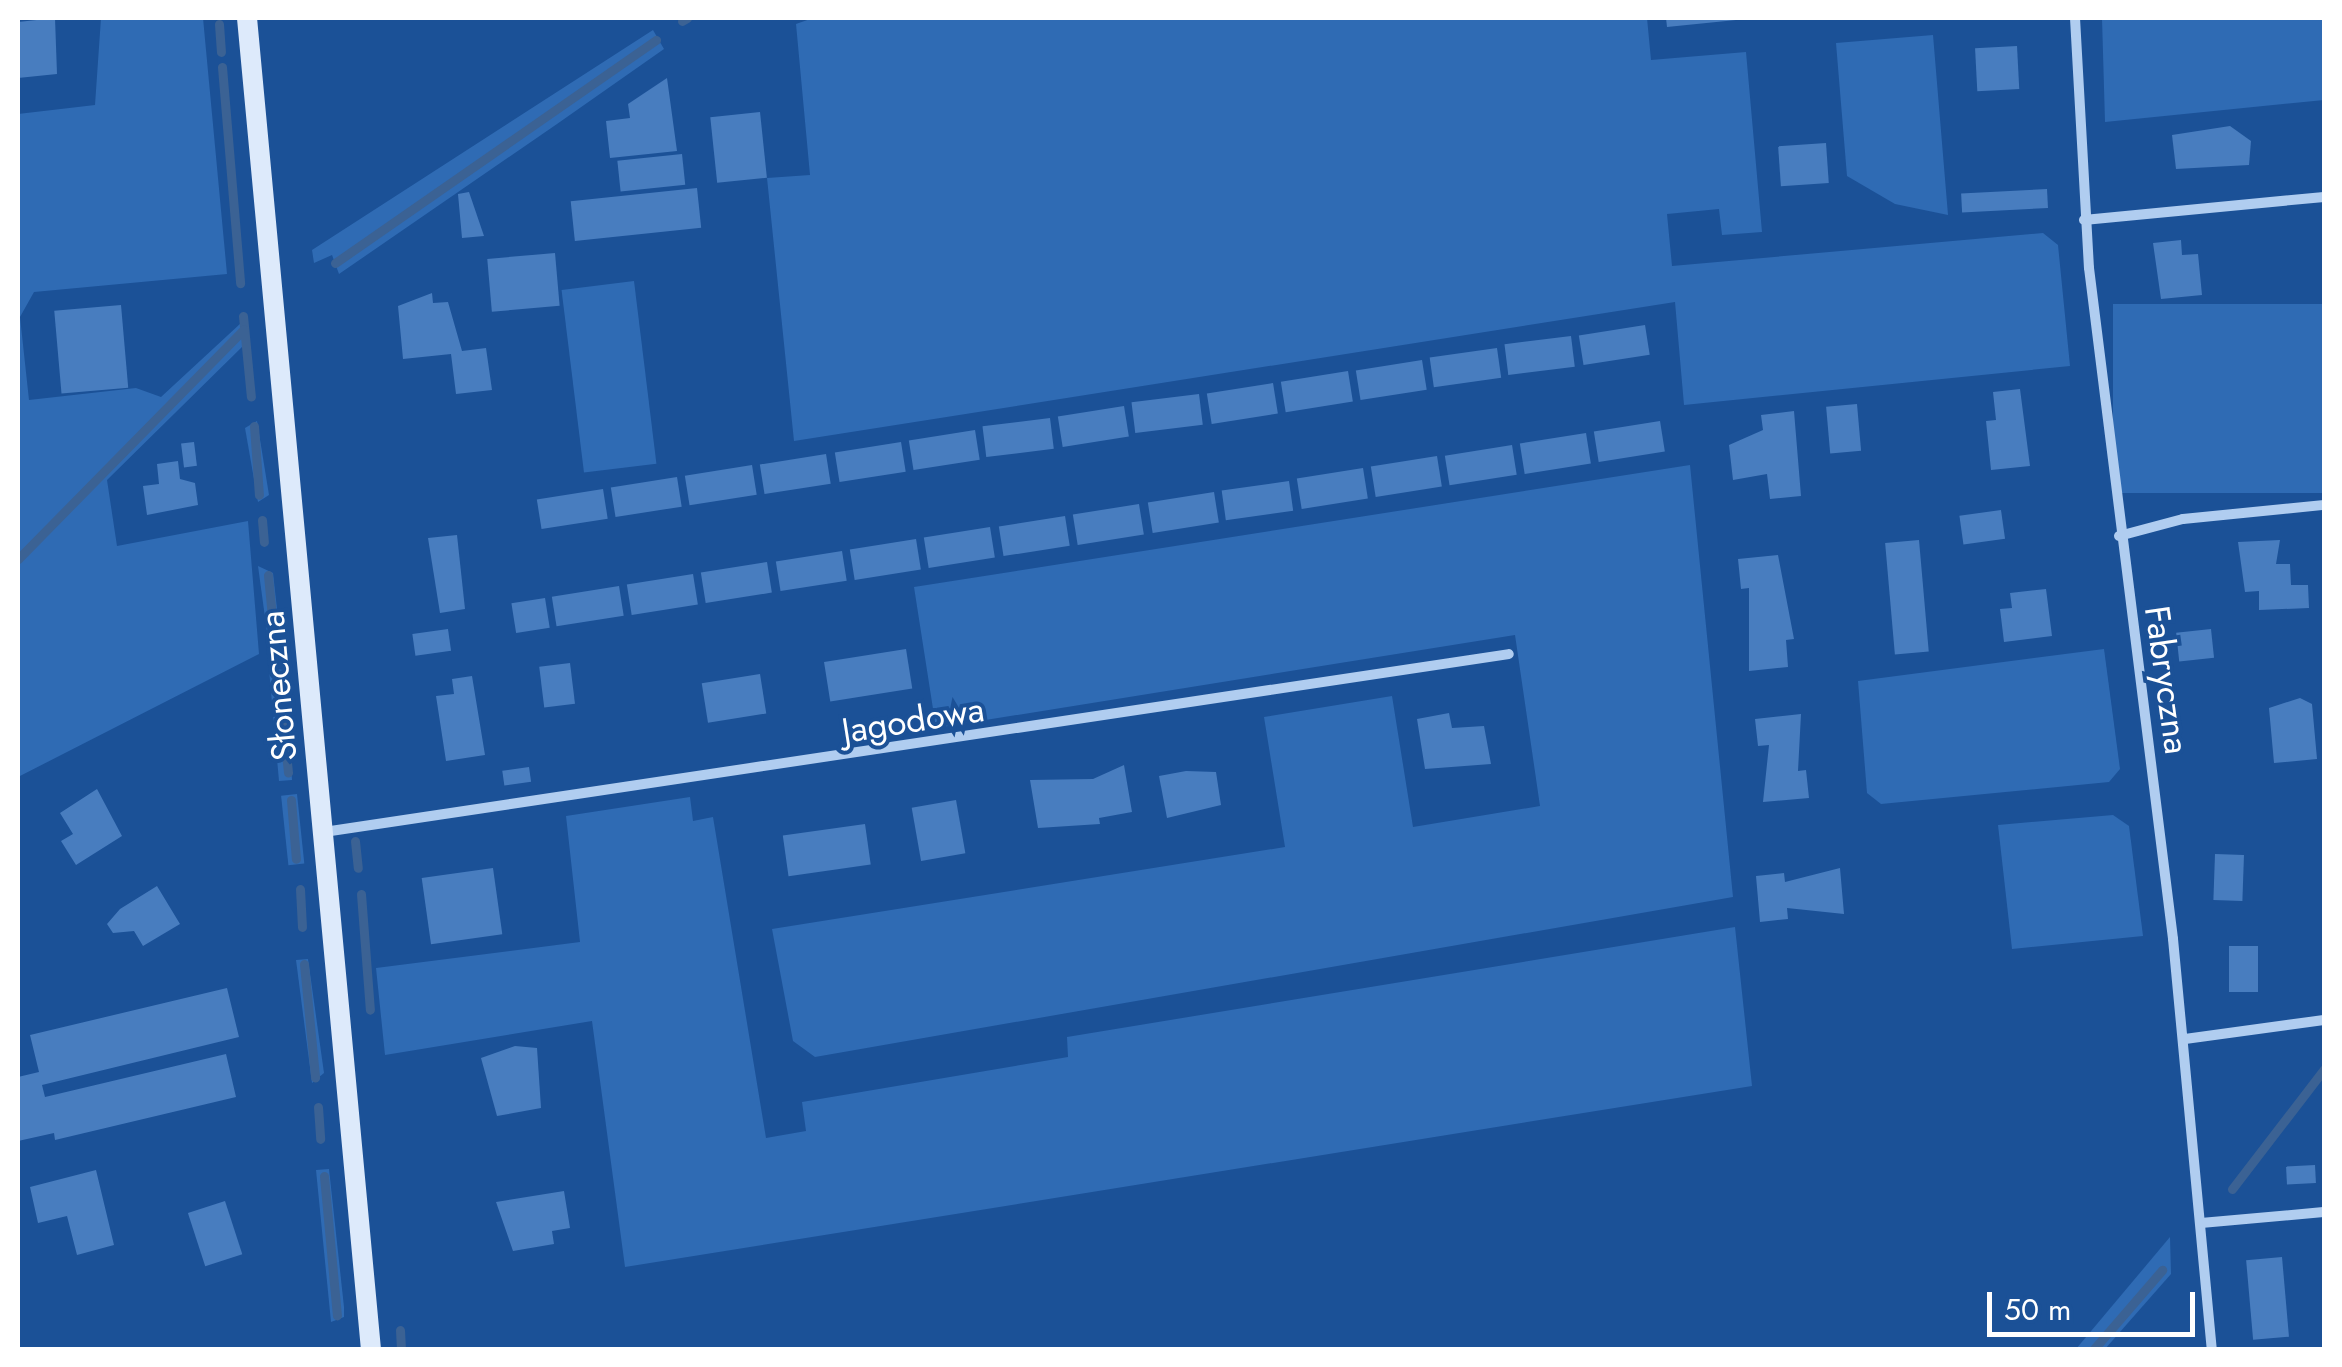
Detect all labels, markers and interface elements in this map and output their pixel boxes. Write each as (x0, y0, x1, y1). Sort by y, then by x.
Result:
street label: Fabryczna (2136, 603, 2198, 757)
street label: Słoneczna (251, 609, 305, 763)
street label: Jagodowa (839, 688, 987, 752)
scale bar (1992, 1272, 2200, 1334)
text: 50 m (2004, 1288, 2071, 1331)

